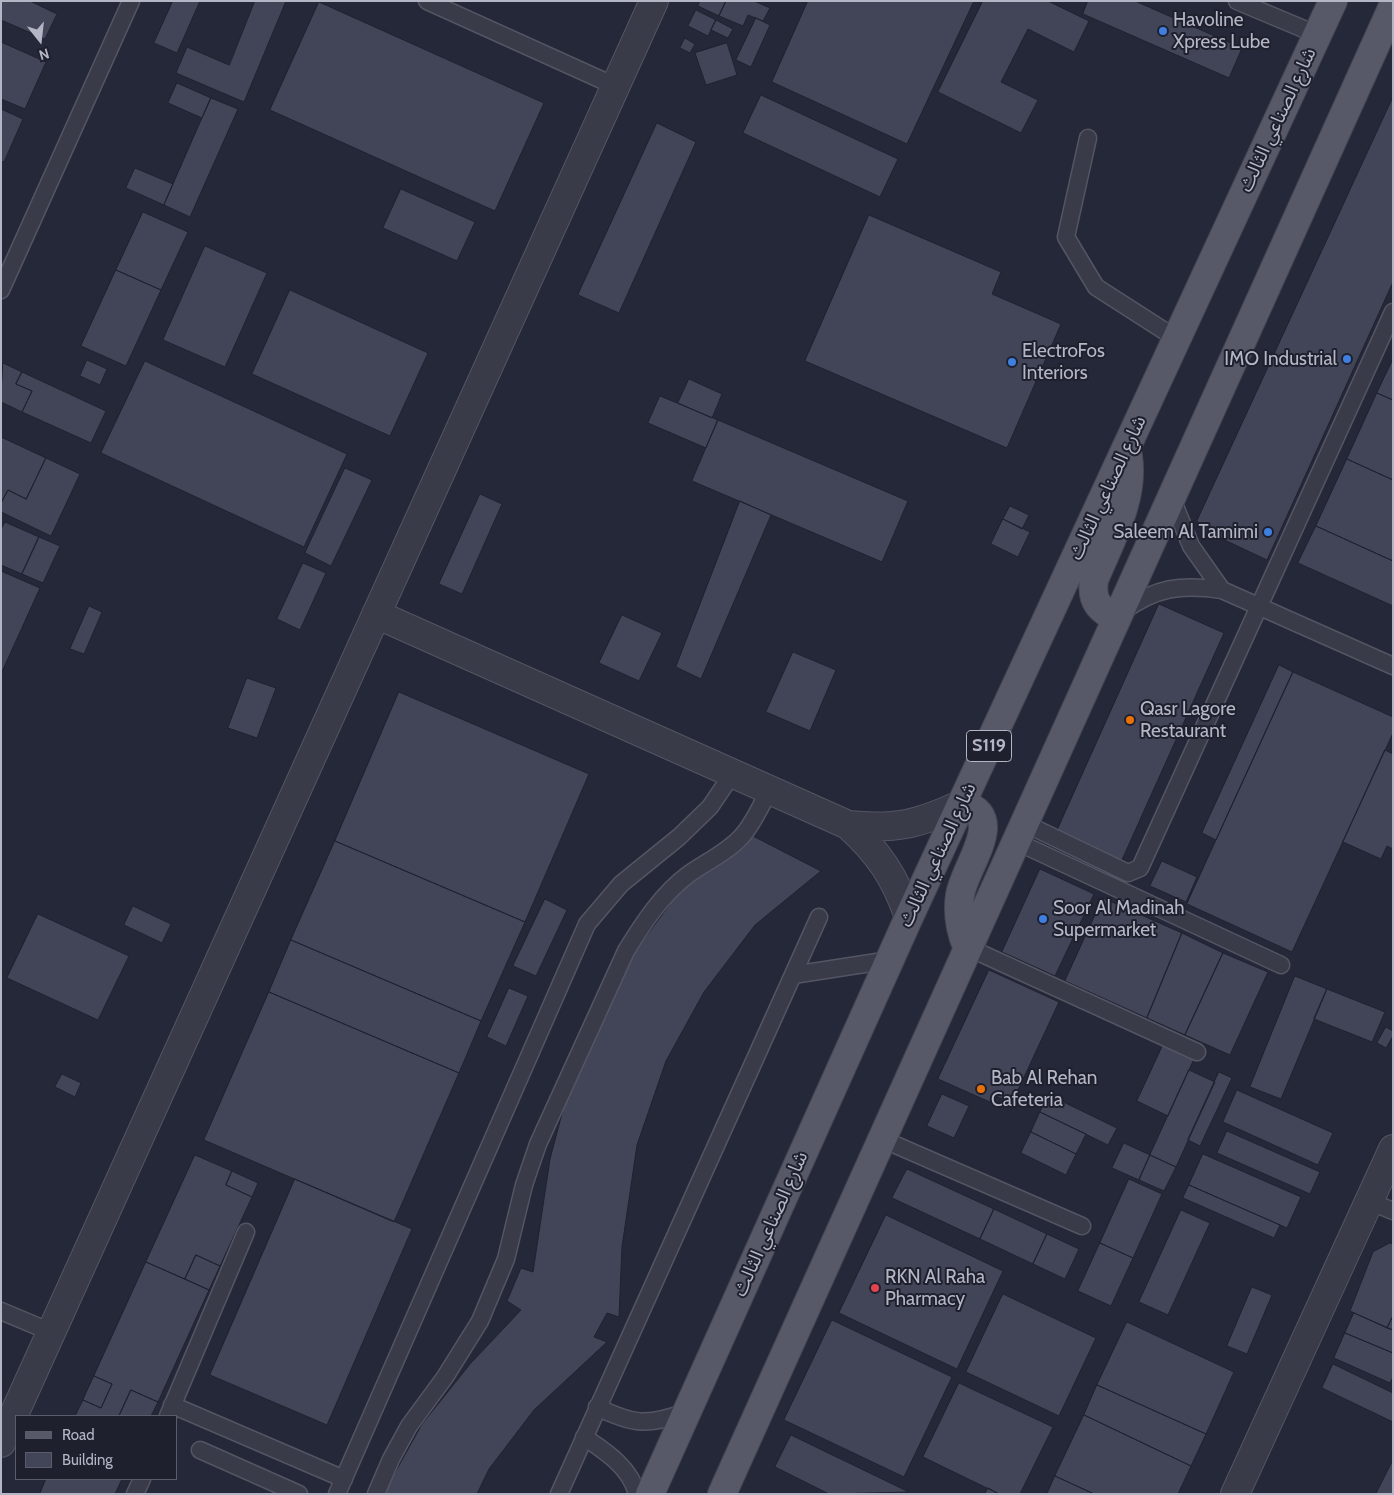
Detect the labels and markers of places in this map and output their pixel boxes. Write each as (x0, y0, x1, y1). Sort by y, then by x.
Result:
place label: Havoline Xpress Lube (1173, 9, 1270, 53)
marker: Havoline Xpress Lube (1157, 25, 1169, 37)
place label: ElectroFos Interiors (1022, 340, 1105, 384)
place label: IMO Industrial (1224, 348, 1337, 370)
marker: IMO Industrial (1341, 353, 1353, 365)
marker: ElectroFos Interiors (1006, 356, 1018, 368)
place label: Saleem Al Tamimi (1113, 521, 1258, 543)
marker: Saleem Al Tamimi (1262, 526, 1274, 538)
place label: Qasr Lagore Restaurant (1140, 698, 1236, 742)
marker: Qasr Lagore Restaurant (1124, 714, 1136, 726)
place label: Soor Al Madinah Supermarket (1053, 897, 1185, 941)
marker: Soor Al Madinah Supermarket (1037, 913, 1049, 925)
place label: Bab Al Rehan Cafeteria (991, 1067, 1097, 1111)
marker: Bab Al Rehan Cafeteria (975, 1083, 987, 1095)
place label: RKN Al Raha Pharmacy (885, 1266, 985, 1310)
marker: RKN Al Raha Pharmacy (869, 1282, 881, 1294)

